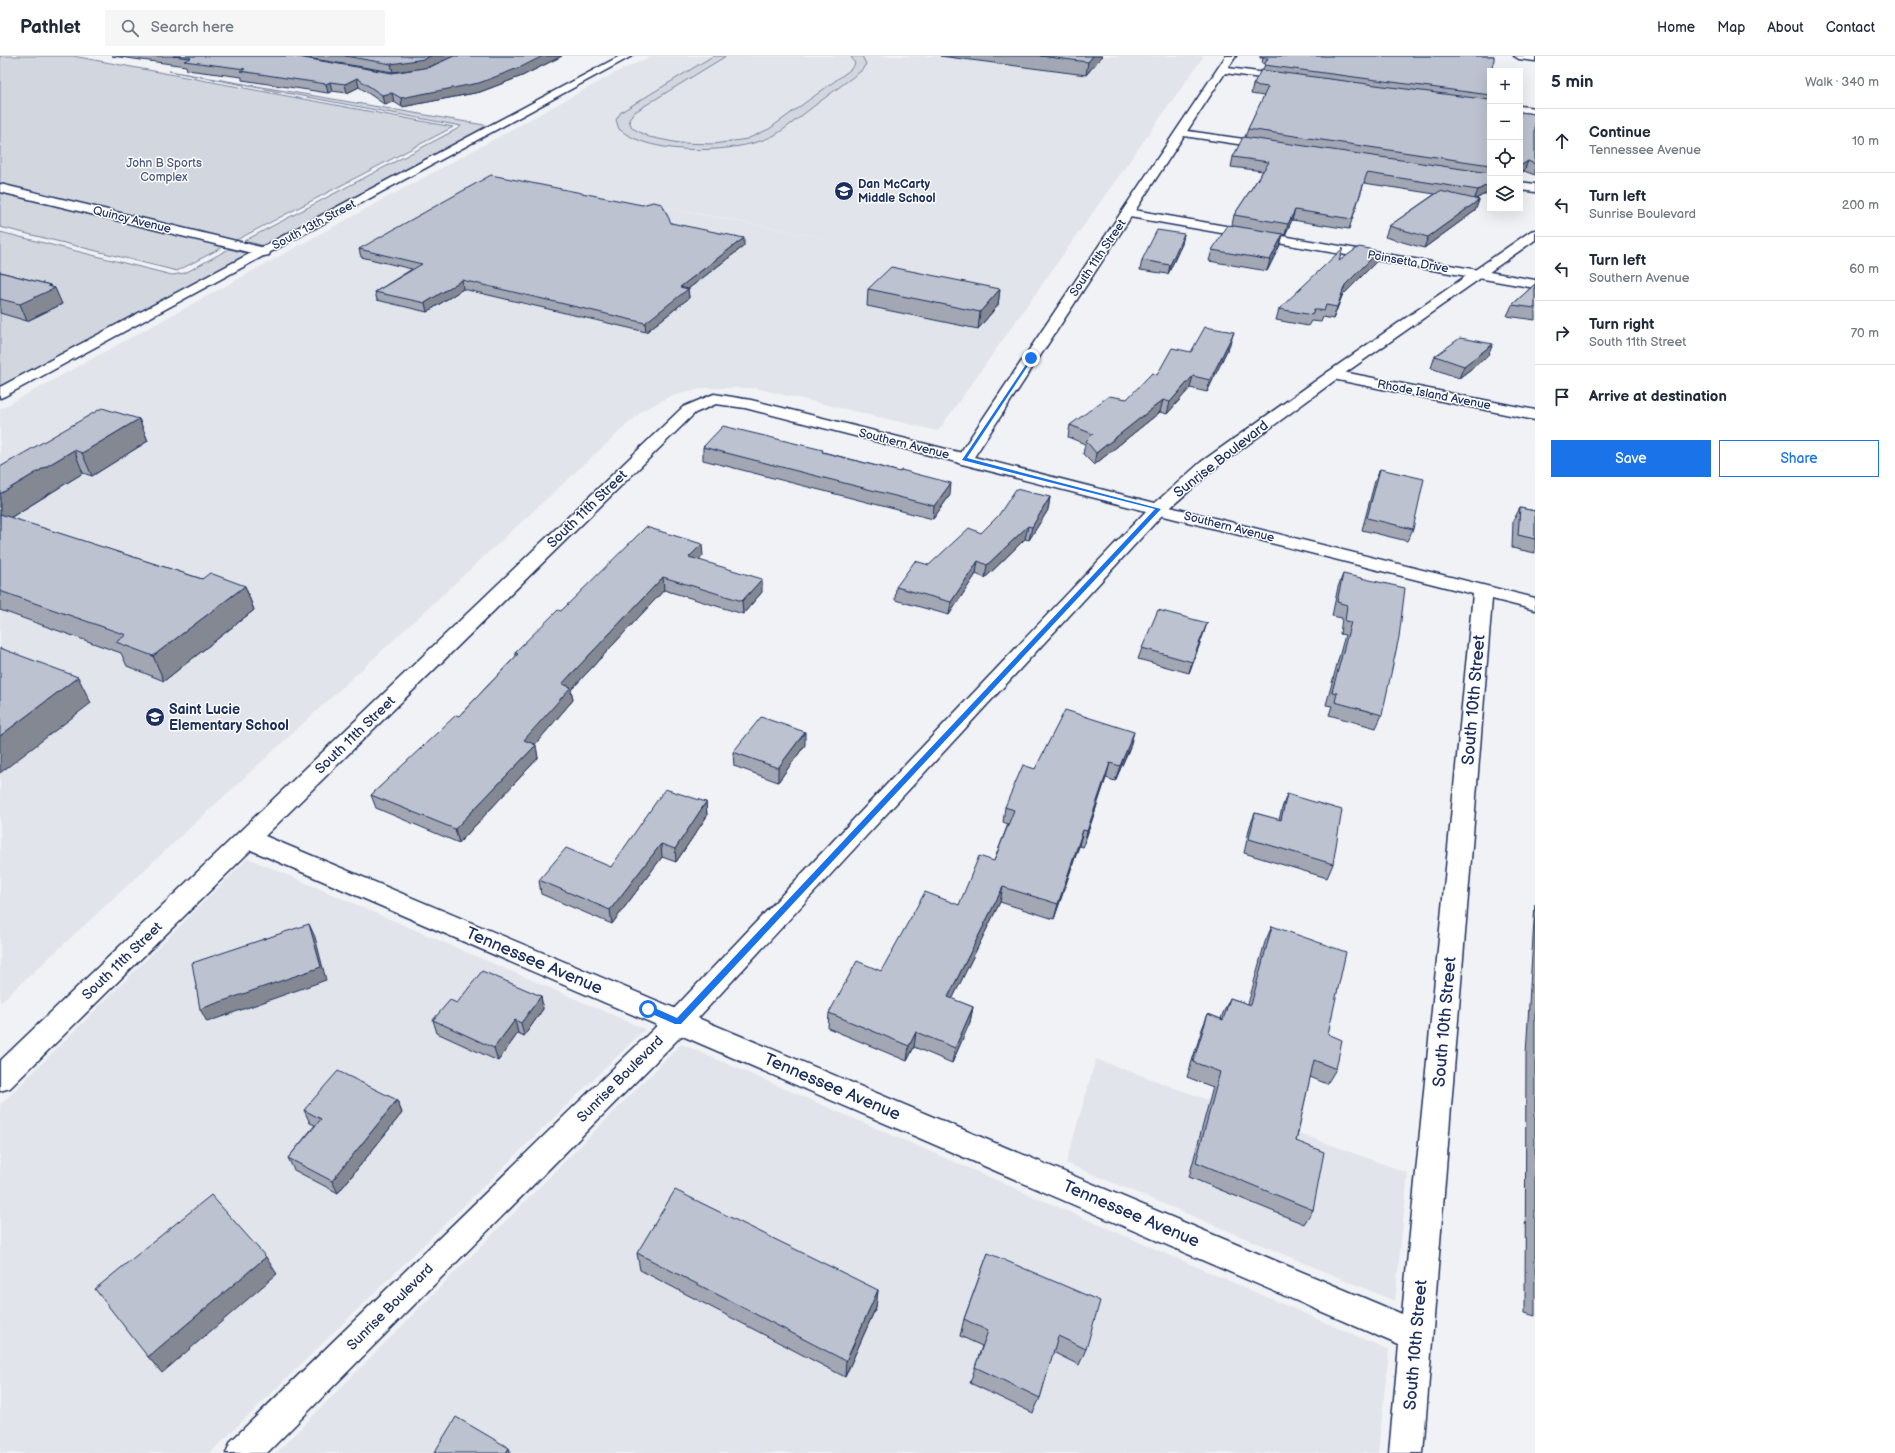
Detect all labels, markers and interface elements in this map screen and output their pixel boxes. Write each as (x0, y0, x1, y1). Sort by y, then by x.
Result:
search box (105, 10, 385, 46)
text: Pathlet (20, 16, 81, 39)
icon: search (119, 17, 141, 39)
text: Search here (151, 18, 234, 37)
text: Home (1657, 19, 1695, 36)
text: Map (1717, 19, 1745, 36)
text: About (1767, 19, 1804, 36)
text: Contact (1826, 19, 1875, 36)
map controls (1487, 68, 1523, 212)
button: + (1487, 68, 1523, 104)
text: 5 min (1551, 72, 1594, 92)
text: Walk · 340 m (1805, 74, 1879, 90)
button: − (1487, 104, 1523, 140)
text: Continue (1589, 123, 1651, 142)
icon: ahead (1551, 130, 1573, 152)
text: 10 m (1852, 133, 1879, 149)
button: locate (1487, 140, 1523, 176)
text: Tennessee Avenue (1589, 142, 1701, 158)
park label: John B Sports Complex (126, 156, 202, 185)
button: layers (1487, 176, 1523, 212)
place label: Dan McCarty Middle School (858, 177, 936, 206)
school or university icon: Dan McCarty Middle School (833, 180, 855, 202)
text: Turn left (1589, 187, 1646, 206)
icon: left (1551, 194, 1573, 216)
street label: South 13th Street (270, 197, 359, 253)
text: 200 m (1842, 197, 1879, 213)
street label: Quincy Avenue (91, 203, 173, 237)
text: Sunrise Boulevard (1589, 206, 1696, 222)
street label: South 11th Street (1067, 216, 1129, 299)
street label: Poinsetta Drive (1366, 248, 1450, 276)
text: Turn left (1589, 251, 1646, 270)
icon: left (1551, 258, 1573, 280)
text: 60 m (1849, 261, 1879, 277)
text: Southern Avenue (1589, 270, 1689, 286)
text: Turn right (1589, 315, 1654, 334)
icon: right (1551, 322, 1573, 344)
text: 70 m (1851, 325, 1879, 341)
text: South 11th Street (1589, 334, 1686, 350)
route end (1022, 349, 1040, 367)
street label: Rhode Island Avenue (1376, 377, 1492, 413)
icon: arrive (1551, 386, 1573, 408)
text: Arrive at destination (1589, 387, 1727, 406)
street label: Sunrise Boulevard (1170, 417, 1272, 501)
street label: Southern Avenue (857, 426, 951, 462)
button: Save (1551, 440, 1711, 477)
button: Share (1719, 440, 1879, 477)
street label: South 11th Street (543, 466, 631, 551)
street label: Southern Avenue (1182, 509, 1276, 545)
street label: South 10th Street (1458, 633, 1490, 766)
street label: South 11th Street (311, 692, 399, 777)
place label: Saint Lucie Elementary School (169, 701, 289, 734)
school or university icon: Saint Lucie Elementary School (144, 706, 166, 728)
street label: South 11th Street (78, 918, 166, 1003)
street label: Tennessee Avenue (463, 923, 605, 999)
street label: South 10th Street (1429, 955, 1461, 1088)
route start (639, 1000, 657, 1018)
street label: Sunrise Boulevard (573, 1032, 667, 1126)
street label: Tennessee Avenue (761, 1049, 903, 1125)
street label: Tennessee Avenue (1060, 1176, 1202, 1252)
street label: Sunrise Boulevard (343, 1260, 437, 1354)
street label: South 10th Street (1400, 1278, 1432, 1411)

